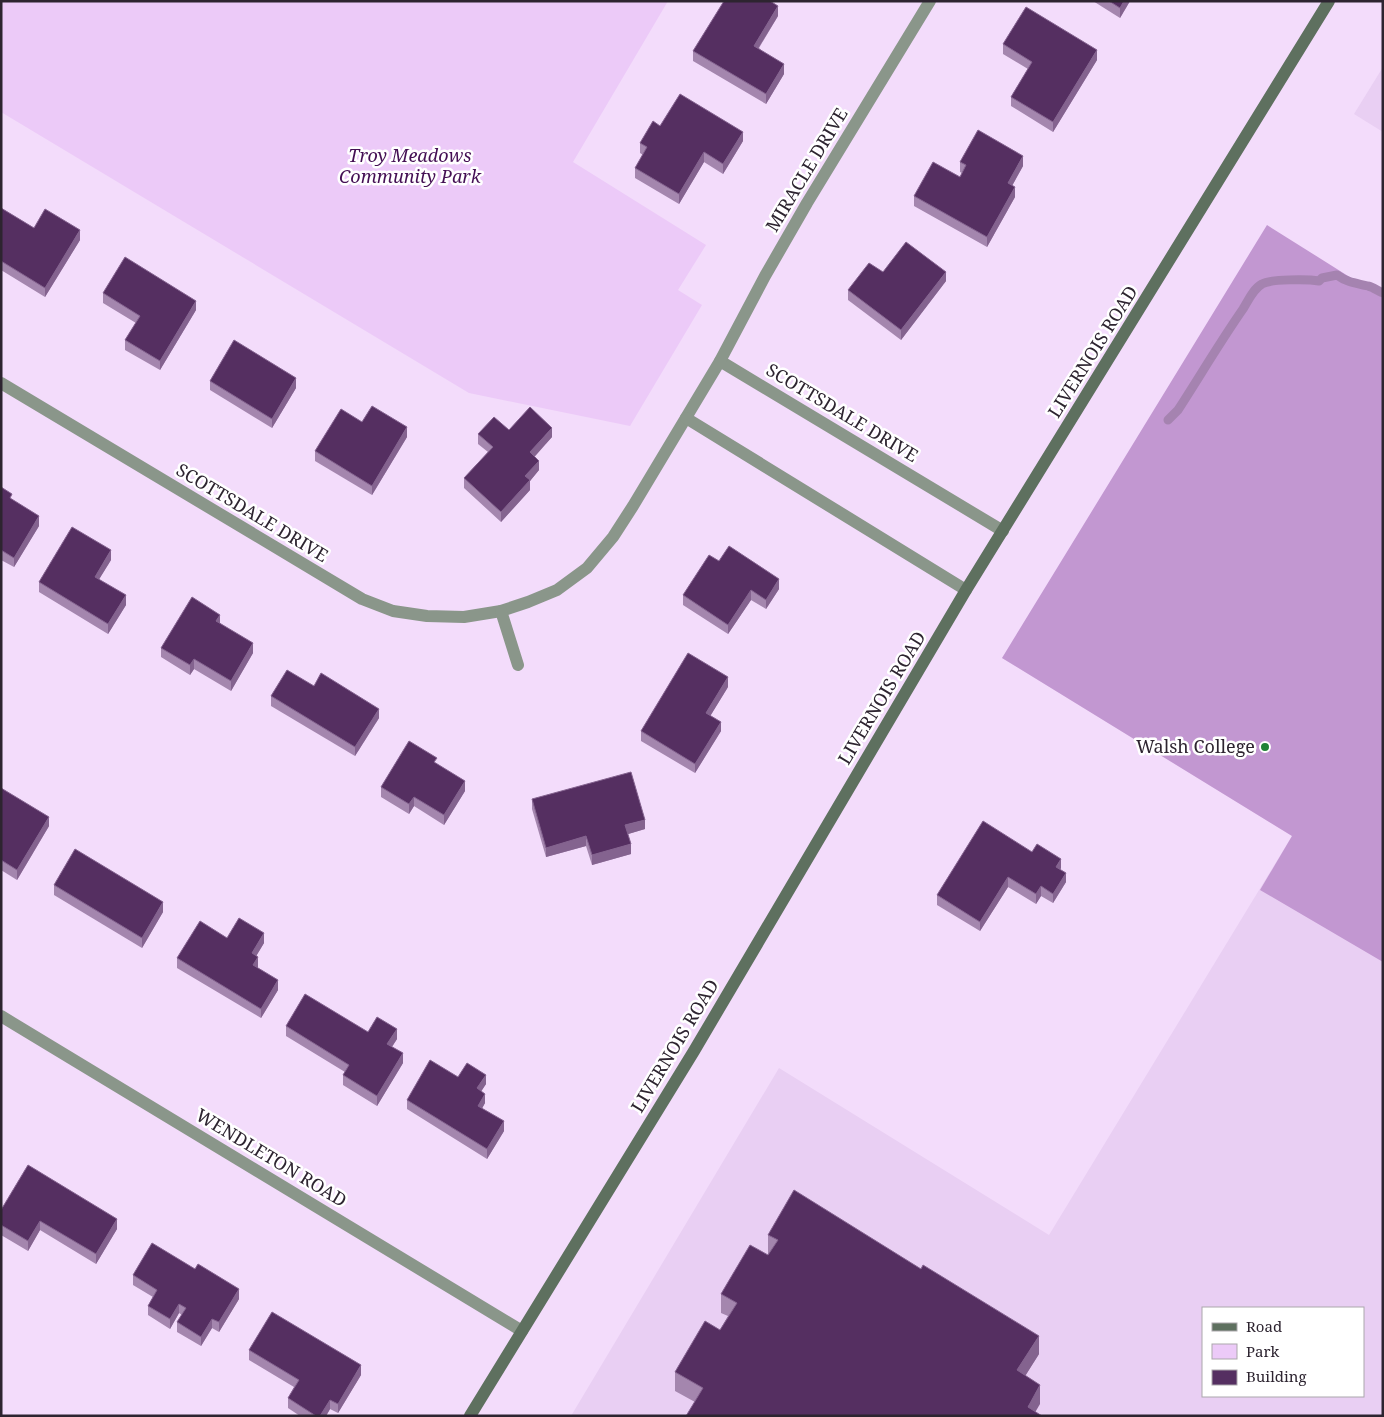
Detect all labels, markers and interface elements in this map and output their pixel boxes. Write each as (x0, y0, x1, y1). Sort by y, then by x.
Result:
street label: MIRACLE DRIVE (760, 103, 853, 236)
park label: Troy Meadows Community Park (339, 143, 482, 188)
street label: LIVERNOIS ROAD (1042, 281, 1142, 422)
street label: SCOTTSDALE DRIVE (762, 357, 923, 467)
street label: SCOTTSDALE DRIVE (172, 457, 333, 567)
street label: LIVERNOIS ROAD (832, 626, 930, 769)
place label: Walsh College (1136, 734, 1255, 758)
marker: Walsh College (1259, 741, 1271, 753)
street label: LIVERNOIS ROAD (625, 974, 723, 1117)
street label: WENDLETON ROAD (192, 1103, 351, 1212)
legend (1202, 1307, 1364, 1397)
text: Road (1246, 1316, 1282, 1336)
text: Park (1246, 1341, 1280, 1361)
text: Building (1246, 1366, 1307, 1386)

